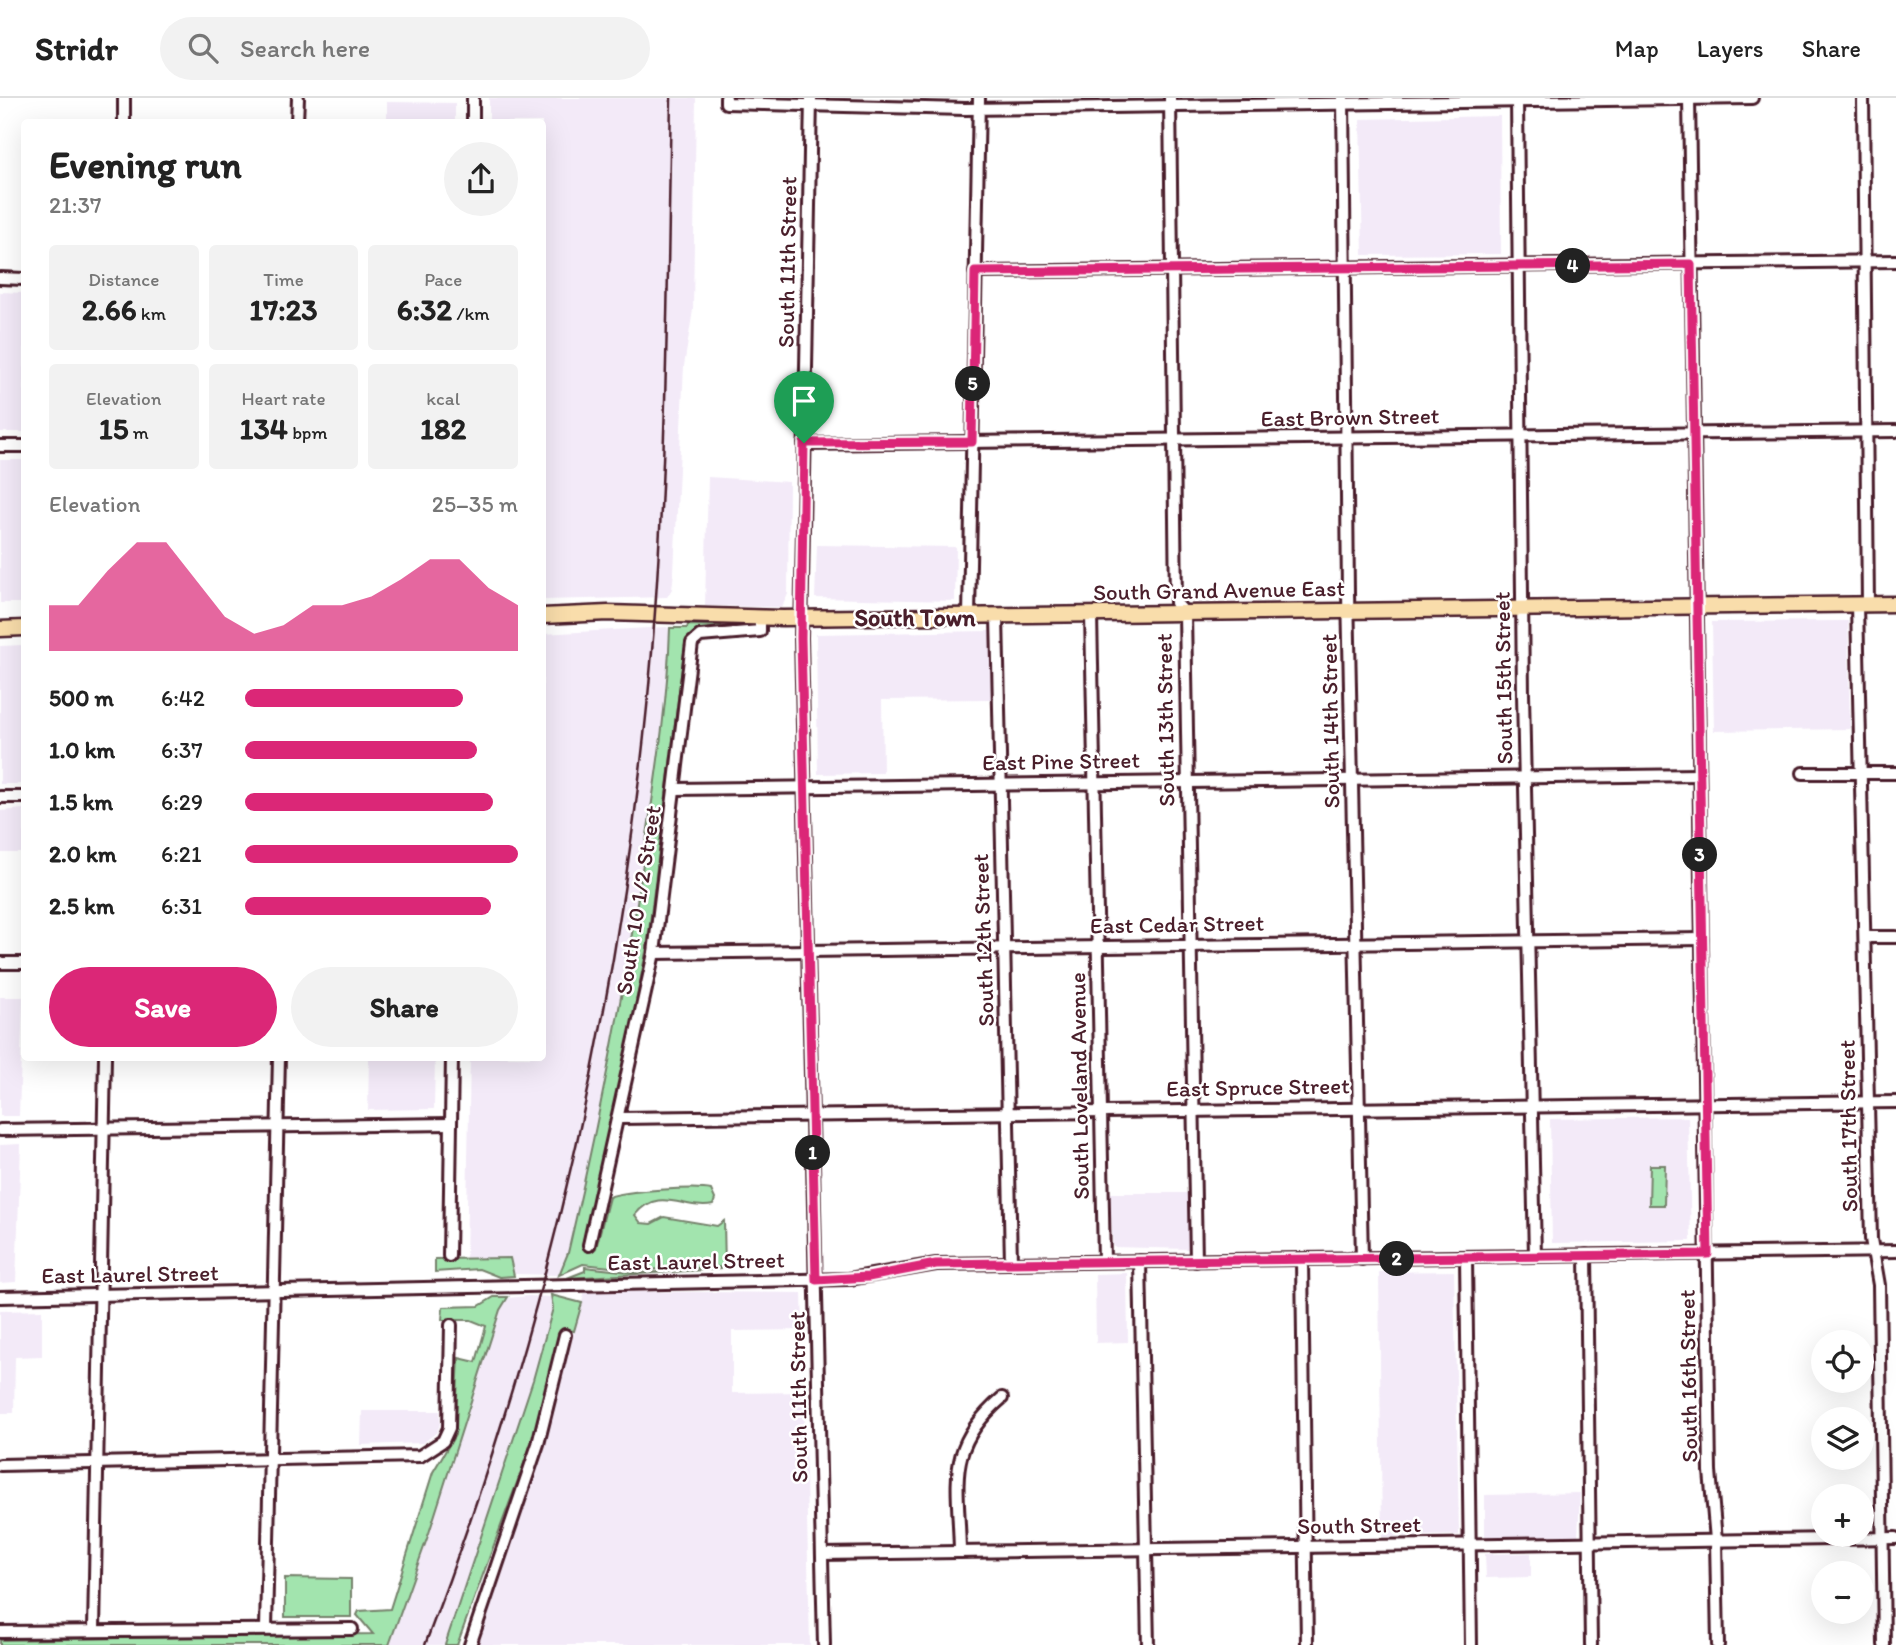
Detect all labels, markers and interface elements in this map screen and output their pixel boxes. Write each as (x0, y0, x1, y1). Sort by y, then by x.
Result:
search box (160, 17, 650, 80)
text: Stridr (35, 29, 118, 68)
icon: search (184, 29, 222, 67)
text: Search here (240, 32, 370, 64)
text: Map (1615, 34, 1659, 63)
text: Layers (1697, 34, 1764, 63)
text: Share (1802, 34, 1861, 63)
text: Evening run (49, 142, 242, 188)
button: share (444, 142, 518, 216)
street label: South 11th Street (772, 176, 802, 348)
text: 21:37 (49, 191, 101, 219)
pin: 4 (1556, 248, 1590, 284)
text: 4 (1567, 254, 1578, 277)
text: Distance (88, 268, 159, 291)
text: Time (263, 268, 304, 291)
text: Pace (424, 268, 462, 291)
text: 2.66 (82, 291, 137, 328)
text: 17:23 (249, 291, 318, 328)
text: 6:32 (397, 291, 452, 328)
text: km (137, 302, 166, 325)
text: /km (452, 302, 490, 325)
pin: 5 (956, 366, 990, 402)
pin (774, 371, 834, 443)
text: 5 (968, 372, 977, 395)
icon: arrive (785, 382, 823, 420)
text: Elevation (86, 387, 162, 410)
text: Heart rate (241, 387, 326, 410)
text: kcal (426, 387, 460, 410)
street label: East Brown Street (1260, 401, 1440, 433)
text: 15 (99, 410, 129, 447)
text: 134 (240, 410, 288, 447)
text: 182 (420, 410, 466, 447)
text: m (129, 421, 149, 444)
text: bpm (288, 421, 327, 444)
text: Elevation (49, 490, 140, 518)
text: 25–35 m (432, 490, 518, 518)
street label: South Grand Avenue East (1093, 574, 1346, 606)
street label: South 15th Street (1487, 591, 1519, 765)
district label: South Town (854, 603, 976, 632)
street label: South 13th Street (1149, 633, 1181, 807)
street label: South 14th Street (1314, 633, 1346, 809)
text: 500 m (49, 684, 114, 712)
text: 6:42 (161, 684, 205, 712)
text: 1.0 km (49, 736, 115, 764)
text: 6:37 (161, 736, 203, 764)
street label: East Pine Street (982, 746, 1140, 776)
text: 1.5 km (49, 788, 113, 816)
text: 6:29 (161, 788, 203, 816)
street label: South 10 1/2 Street (609, 803, 667, 997)
pin: 3 (1682, 838, 1718, 872)
text: 2.0 km (49, 840, 117, 868)
text: 6:21 (161, 840, 202, 868)
text: 3 (1694, 843, 1705, 866)
street label: South 12th Street (966, 853, 1000, 1027)
text: 2.5 km (49, 892, 114, 920)
text: 6:31 (161, 892, 202, 920)
street label: East Cedar Street (1090, 908, 1264, 940)
button: Save (49, 967, 277, 1047)
button: Share (291, 967, 518, 1047)
street label: South Loveland Avenue (1063, 972, 1095, 1200)
street label: South 17th Street (1832, 1040, 1864, 1212)
street label: East Spruce Street (1166, 1071, 1350, 1103)
pin: 1 (796, 1136, 830, 1170)
text: 1 (808, 1141, 817, 1164)
pin: 2 (1380, 1242, 1414, 1276)
street label: East Laurel Street (607, 1245, 785, 1277)
text: 2 (1392, 1247, 1402, 1270)
street label: East Laurel Street (41, 1258, 219, 1290)
street label: South 16th Street (1672, 1289, 1704, 1463)
street label: South 11th Street (783, 1311, 813, 1483)
map controls (1811, 1330, 1874, 1624)
button: locate (1811, 1330, 1874, 1393)
button: layers (1811, 1407, 1874, 1470)
button: + (1811, 1484, 1874, 1547)
street label: South Street (1297, 1510, 1422, 1540)
button: − (1811, 1561, 1874, 1624)

